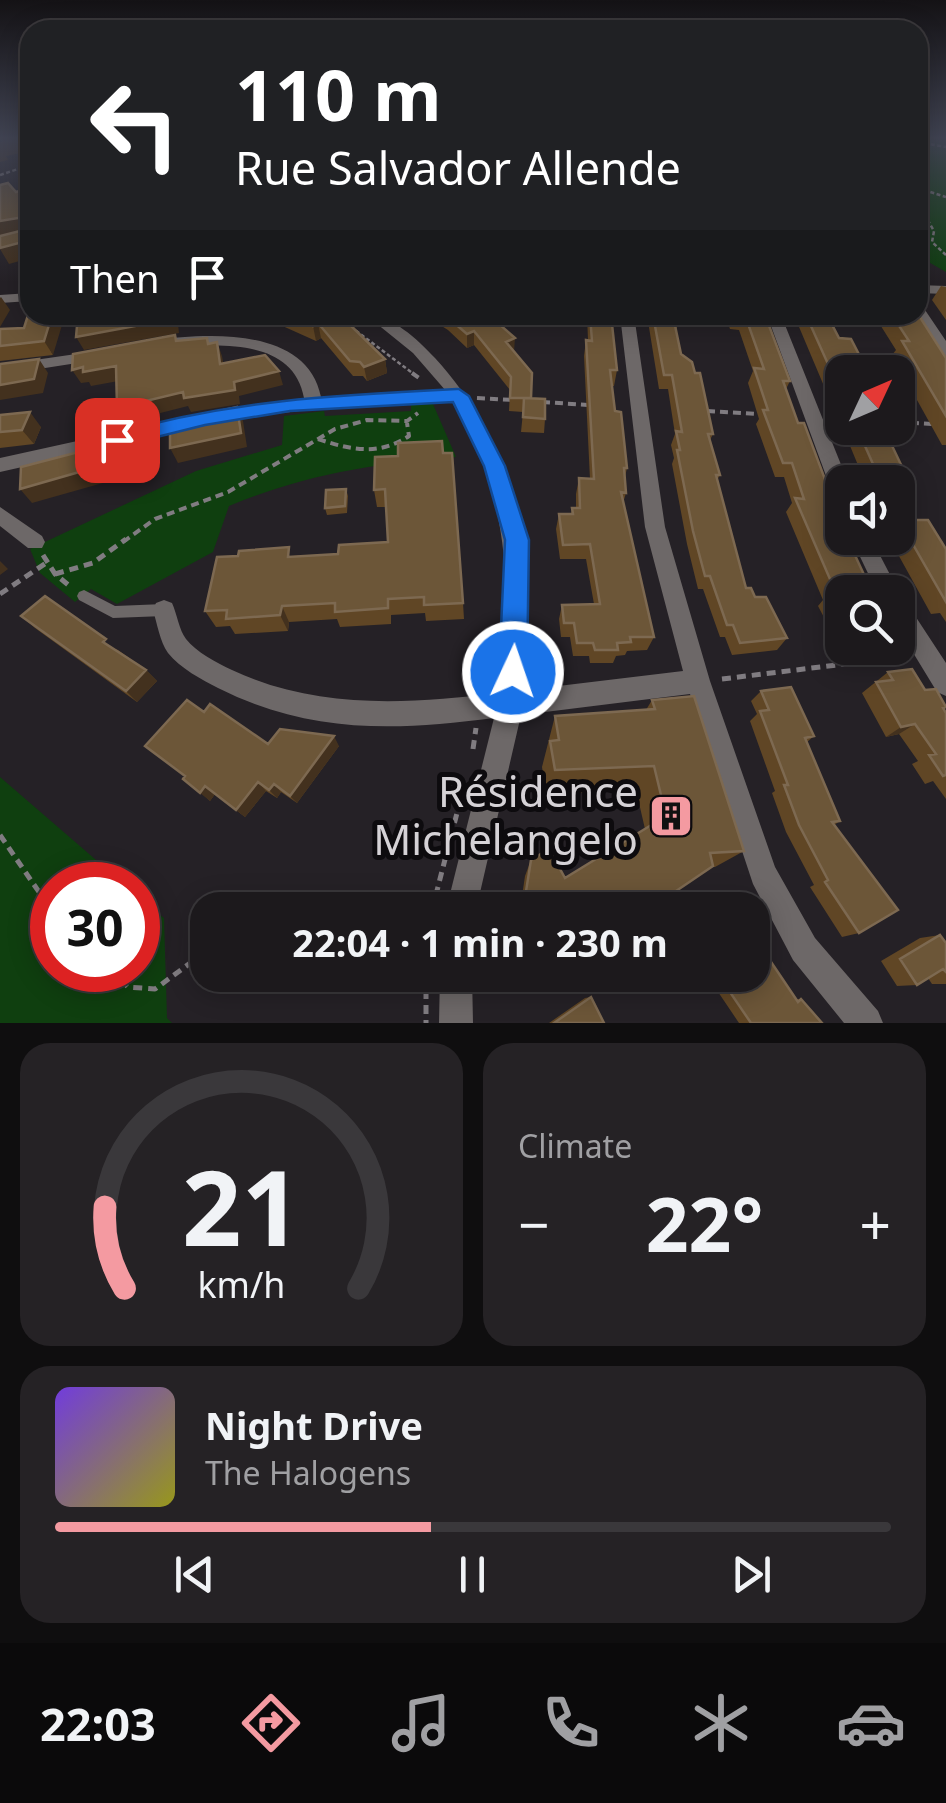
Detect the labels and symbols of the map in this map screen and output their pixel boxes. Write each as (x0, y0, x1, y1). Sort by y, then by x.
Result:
north arrow (825, 355, 915, 445)
pin (75, 398, 160, 483)
position arrow (461, 620, 565, 724)
place label: Résidence Michelangelo (373, 762, 638, 867)
building icon: Résidence Michelangelo (648, 793, 694, 839)
speed limit sign: 30 (30, 862, 160, 992)

